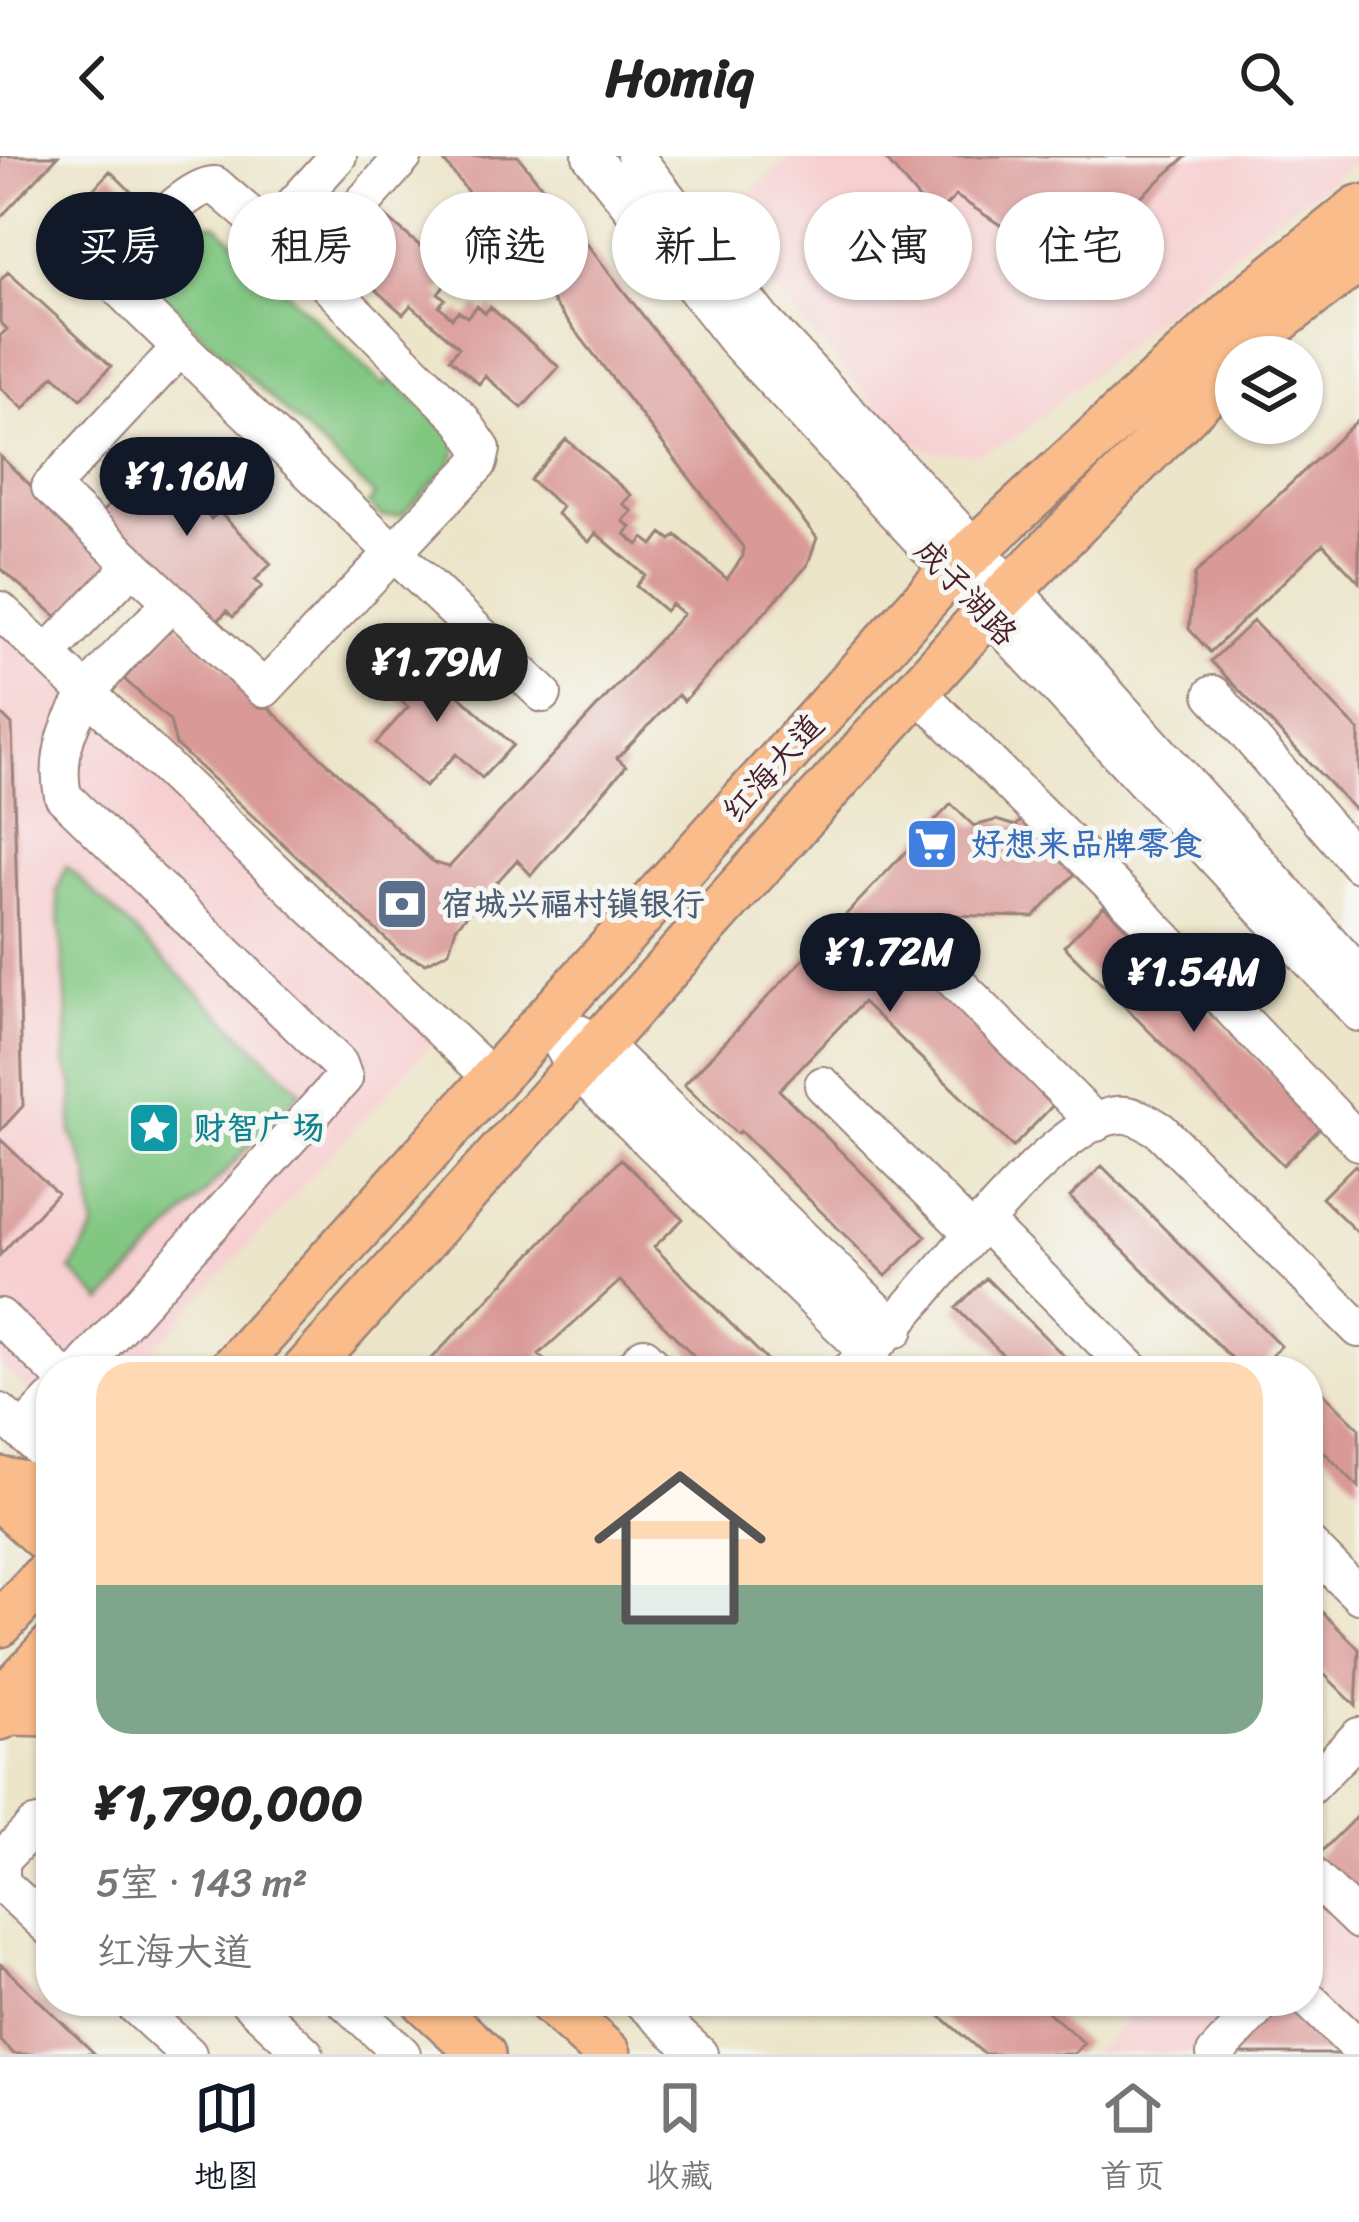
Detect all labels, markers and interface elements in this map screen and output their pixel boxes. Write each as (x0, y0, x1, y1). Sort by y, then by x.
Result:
text: Homiq (605, 30, 754, 126)
icon: back (60, 45, 126, 111)
icon: search (1233, 45, 1299, 111)
chip: 买房 (36, 192, 204, 300)
chip: 租房 (228, 192, 396, 300)
chip: 筛选 (420, 192, 588, 300)
chip: 新上 (612, 192, 780, 300)
chip: 公寓 (804, 192, 972, 300)
chip: 住宅 (996, 192, 1164, 300)
map controls (1215, 336, 1323, 444)
button: layers (1215, 336, 1323, 444)
pin: ¥1.16M (89, 437, 285, 539)
text: ¥1.16M (127, 441, 247, 510)
street label: 成子湖路 (900, 524, 1032, 660)
pin: ¥1.79M (339, 623, 535, 725)
text: ¥1.79M (373, 627, 501, 696)
street label: 红海大道 (707, 700, 839, 836)
place label: 好想来品牌零食 (971, 815, 1202, 873)
supermarket icon: 好想来品牌零食 (904, 816, 960, 872)
place label: 宿城兴福村镇银行 (441, 875, 705, 933)
bank icon: 宿城兴福村镇银行 (374, 876, 430, 932)
pin: ¥1.72M (792, 913, 988, 1015)
text: ¥1.72M (827, 917, 953, 986)
pin: ¥1.54M (1096, 933, 1292, 1035)
text: ¥1.54M (1129, 937, 1259, 1006)
place label: 财智广场 (193, 1099, 325, 1157)
place icon: 财智广场 (126, 1100, 182, 1156)
icon: home (572, 1440, 788, 1656)
text: ¥1,790,000 (96, 1758, 363, 1848)
text: 5室 · 143 m² (96, 1848, 308, 1917)
text: 红海大道 (96, 1917, 252, 1986)
tab: 地图 (194, 2075, 260, 2205)
tab: 收藏 (647, 2075, 713, 2205)
tab: 首页 (1100, 2075, 1166, 2205)

